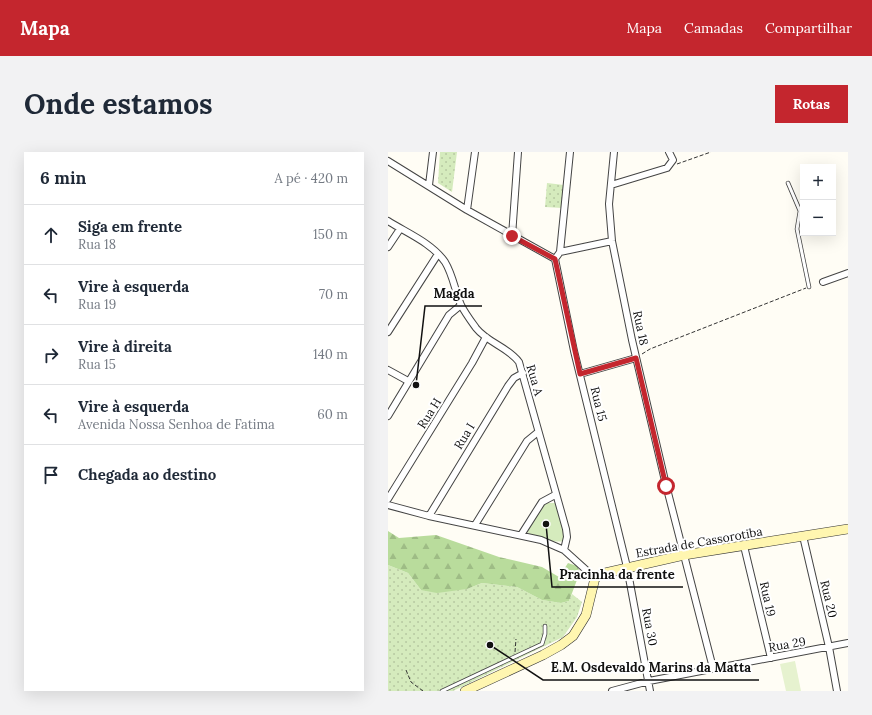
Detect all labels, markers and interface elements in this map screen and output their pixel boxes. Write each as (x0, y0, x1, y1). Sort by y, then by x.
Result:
text: Mapa (20, 16, 70, 40)
text: Mapa (626, 19, 662, 37)
text: Camadas (684, 19, 743, 37)
text: Compartilhar (765, 19, 852, 37)
button: Rotas (775, 85, 848, 123)
text: Onde estamos (24, 86, 213, 122)
map controls (800, 164, 836, 236)
button: + (800, 164, 836, 200)
text: 6 min (40, 167, 86, 189)
text: A pé · 420 m (274, 170, 348, 187)
button: − (800, 200, 836, 236)
text: Siga em frente (78, 217, 182, 236)
icon: ahead (40, 224, 62, 246)
text: 150 m (313, 226, 348, 243)
route end (503, 227, 521, 245)
text: Rua 18 (78, 236, 116, 253)
text: Vire à esquerda (78, 277, 189, 296)
callout: Magda (425, 281, 482, 306)
icon: left (40, 284, 62, 306)
text: Magda (433, 285, 475, 302)
text: 70 m (319, 286, 348, 303)
text: Rua 19 (78, 296, 116, 313)
street label: Rua 18 (630, 309, 652, 347)
text: Vire à direita (78, 337, 172, 356)
icon: right (40, 344, 62, 366)
text: 140 m (313, 346, 348, 363)
text: Rua 15 (78, 356, 116, 373)
street label: Rua A (523, 363, 547, 398)
street label: Rua 15 (587, 385, 611, 423)
street label: Rua H (414, 395, 444, 431)
text: Vire à esquerda (78, 397, 189, 416)
icon: left (40, 404, 62, 426)
text: 60 m (317, 406, 348, 423)
text: Avenida Nossa Senhoa de Fatima (78, 416, 275, 433)
street label: Rua I (450, 420, 478, 452)
icon: arrive (40, 464, 62, 486)
text: Chegada ao destino (78, 465, 216, 484)
route start (657, 477, 675, 495)
street label: Estrada de Cassorotiba (634, 523, 764, 561)
callout: Pracinha da frente (552, 562, 683, 587)
text: Pracinha da frente (559, 566, 675, 583)
street label: Rua 20 (817, 579, 841, 619)
street label: Rua 19 (757, 580, 779, 618)
street label: Rua 30 (639, 607, 661, 647)
street label: Rua 29 (767, 633, 807, 655)
callout: E.M. Osdevaldo Marins da Matta (543, 655, 759, 680)
text: E.M. Osdevaldo Marins da Matta (551, 659, 751, 676)

